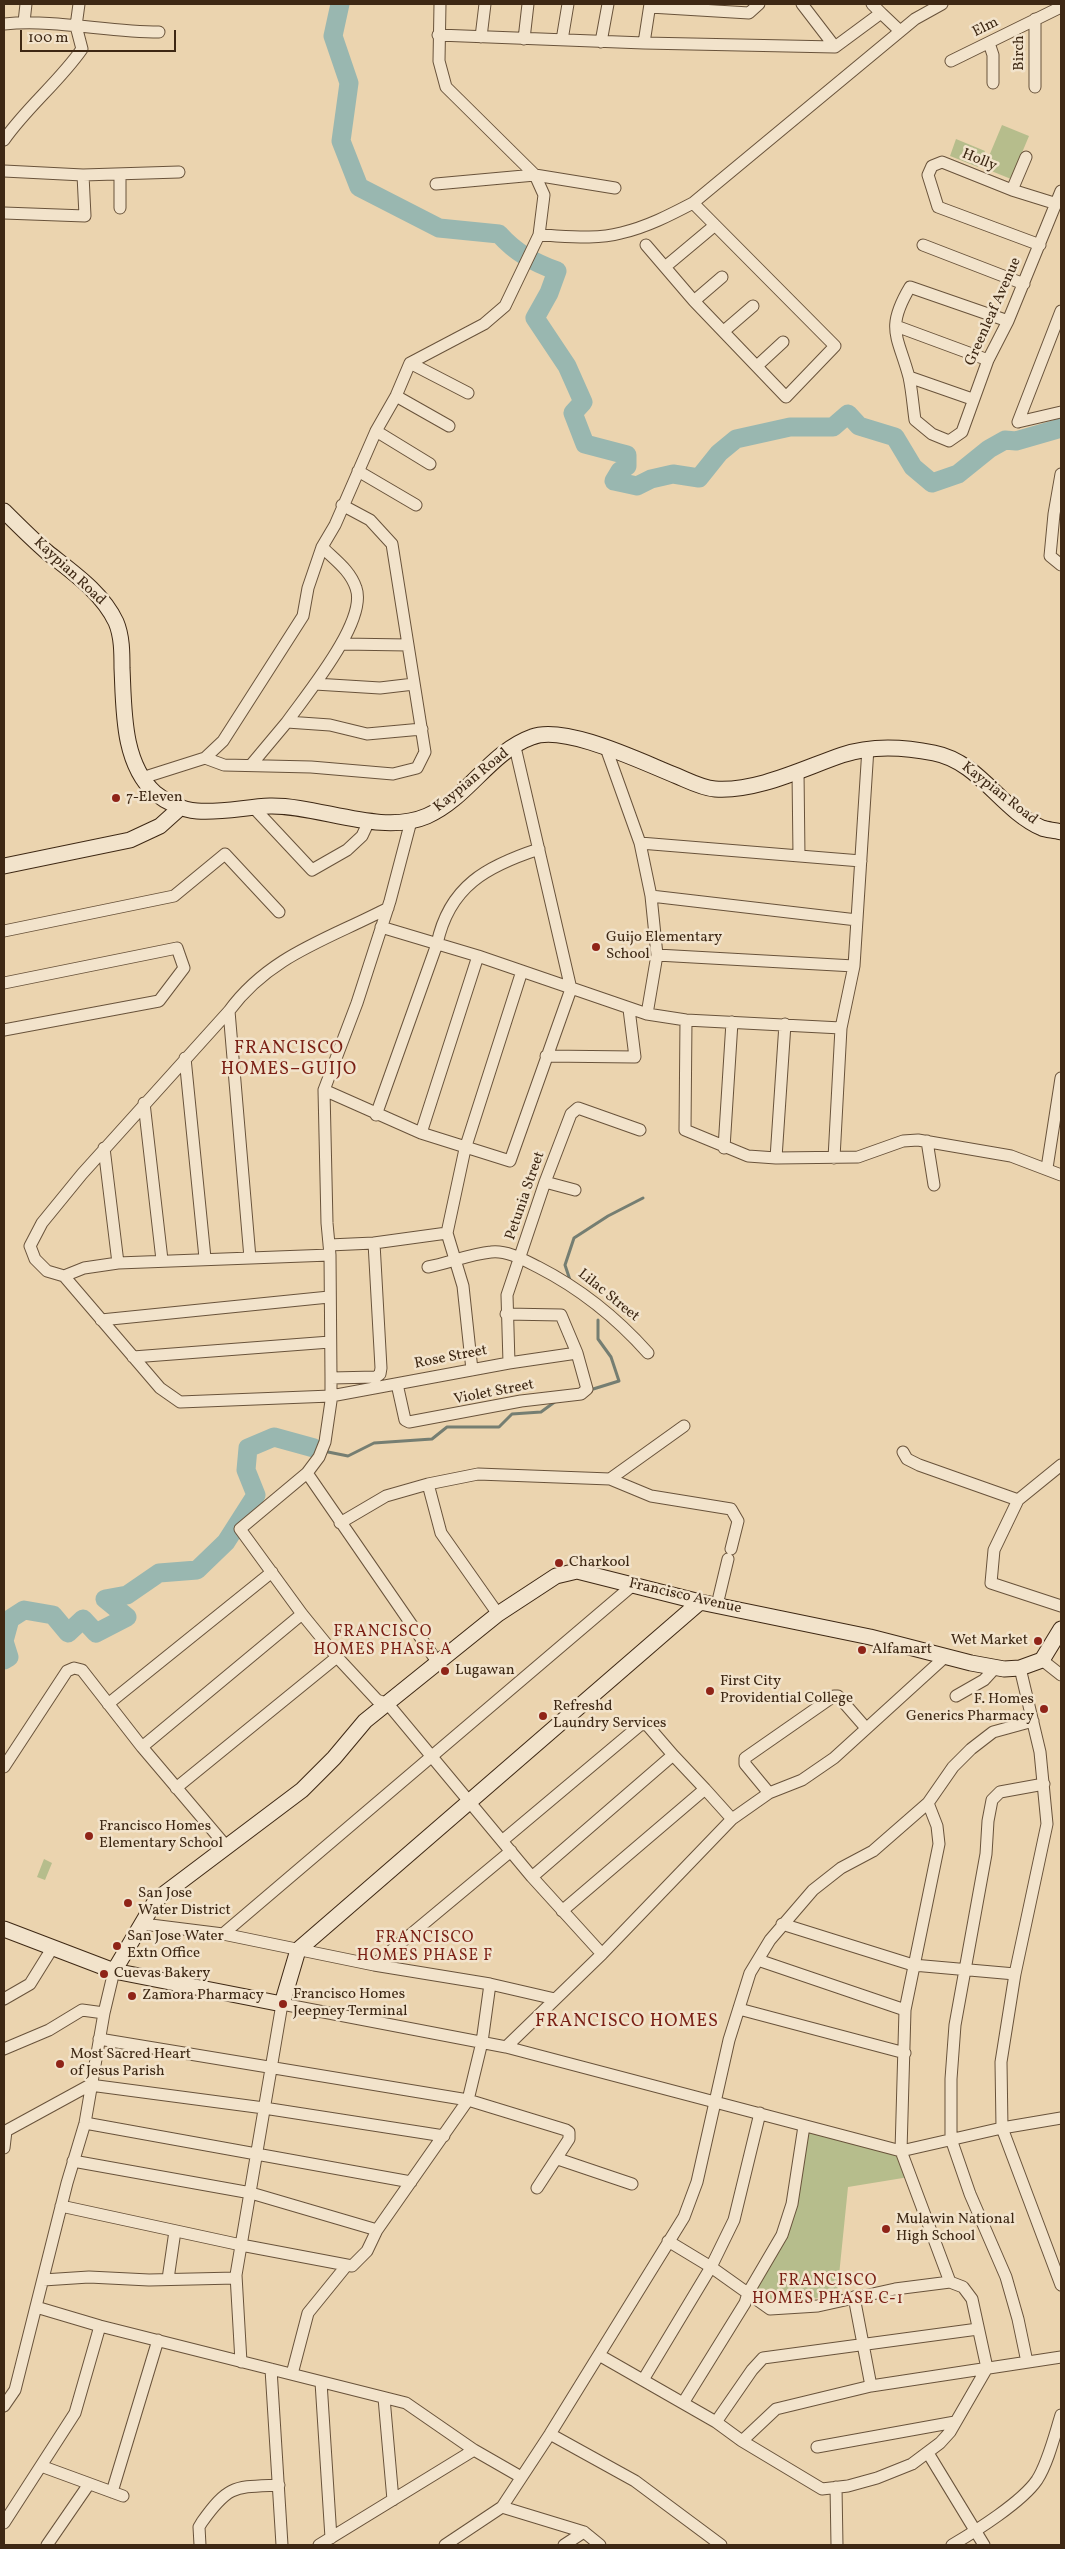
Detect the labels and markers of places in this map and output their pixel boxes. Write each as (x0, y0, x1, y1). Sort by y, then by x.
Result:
place label: 7-Eleven (126, 789, 183, 807)
marker: 7-Eleven (110, 792, 122, 804)
place label: Guijo Elementary School (606, 929, 722, 964)
marker: Guijo Elementary School (590, 941, 602, 953)
place label: Charkool (569, 1554, 630, 1572)
marker: Charkool (553, 1557, 565, 1569)
place label: Wet Market (951, 1632, 1028, 1650)
marker: Wet Market (1032, 1635, 1044, 1647)
place label: Alfamart (872, 1641, 932, 1659)
marker: Alfamart (856, 1644, 868, 1656)
place label: Lugawan (455, 1662, 515, 1680)
marker: Lugawan (439, 1665, 451, 1677)
place label: First City Providential College (720, 1673, 853, 1708)
marker: First City Providential College (704, 1685, 716, 1697)
place label: F. Homes Generics Pharmacy (906, 1691, 1034, 1726)
place label: Refreshd Laundry Services (553, 1698, 666, 1733)
marker: F. Homes Generics Pharmacy (1038, 1703, 1050, 1715)
marker: Refreshd Laundry Services (537, 1710, 549, 1722)
place label: Francisco Homes Elementary School (99, 1818, 223, 1853)
marker: Francisco Homes Elementary School (83, 1830, 95, 1842)
place label: San Jose Water District (138, 1885, 231, 1920)
marker: San Jose Water District (122, 1897, 134, 1909)
place label: San Jose Water Extn Office (127, 1928, 224, 1963)
marker: San Jose Water Extn Office (111, 1940, 123, 1952)
place label: Cuevas Bakery (114, 1965, 210, 1983)
marker: Cuevas Bakery (98, 1968, 110, 1980)
place label: Francisco Homes Jeepney Terminal (293, 1986, 408, 2021)
place label: Zamora Pharmacy (142, 1987, 264, 2005)
marker: Zamora Pharmacy (126, 1990, 138, 2002)
marker: Francisco Homes Jeepney Terminal (277, 1998, 289, 2010)
place label: Most Sacred Heart of Jesus Parish (70, 2046, 191, 2081)
marker: Most Sacred Heart of Jesus Parish (54, 2058, 66, 2070)
place label: Mulawin National High School (896, 2211, 1015, 2246)
marker: Mulawin National High School (880, 2223, 892, 2235)

